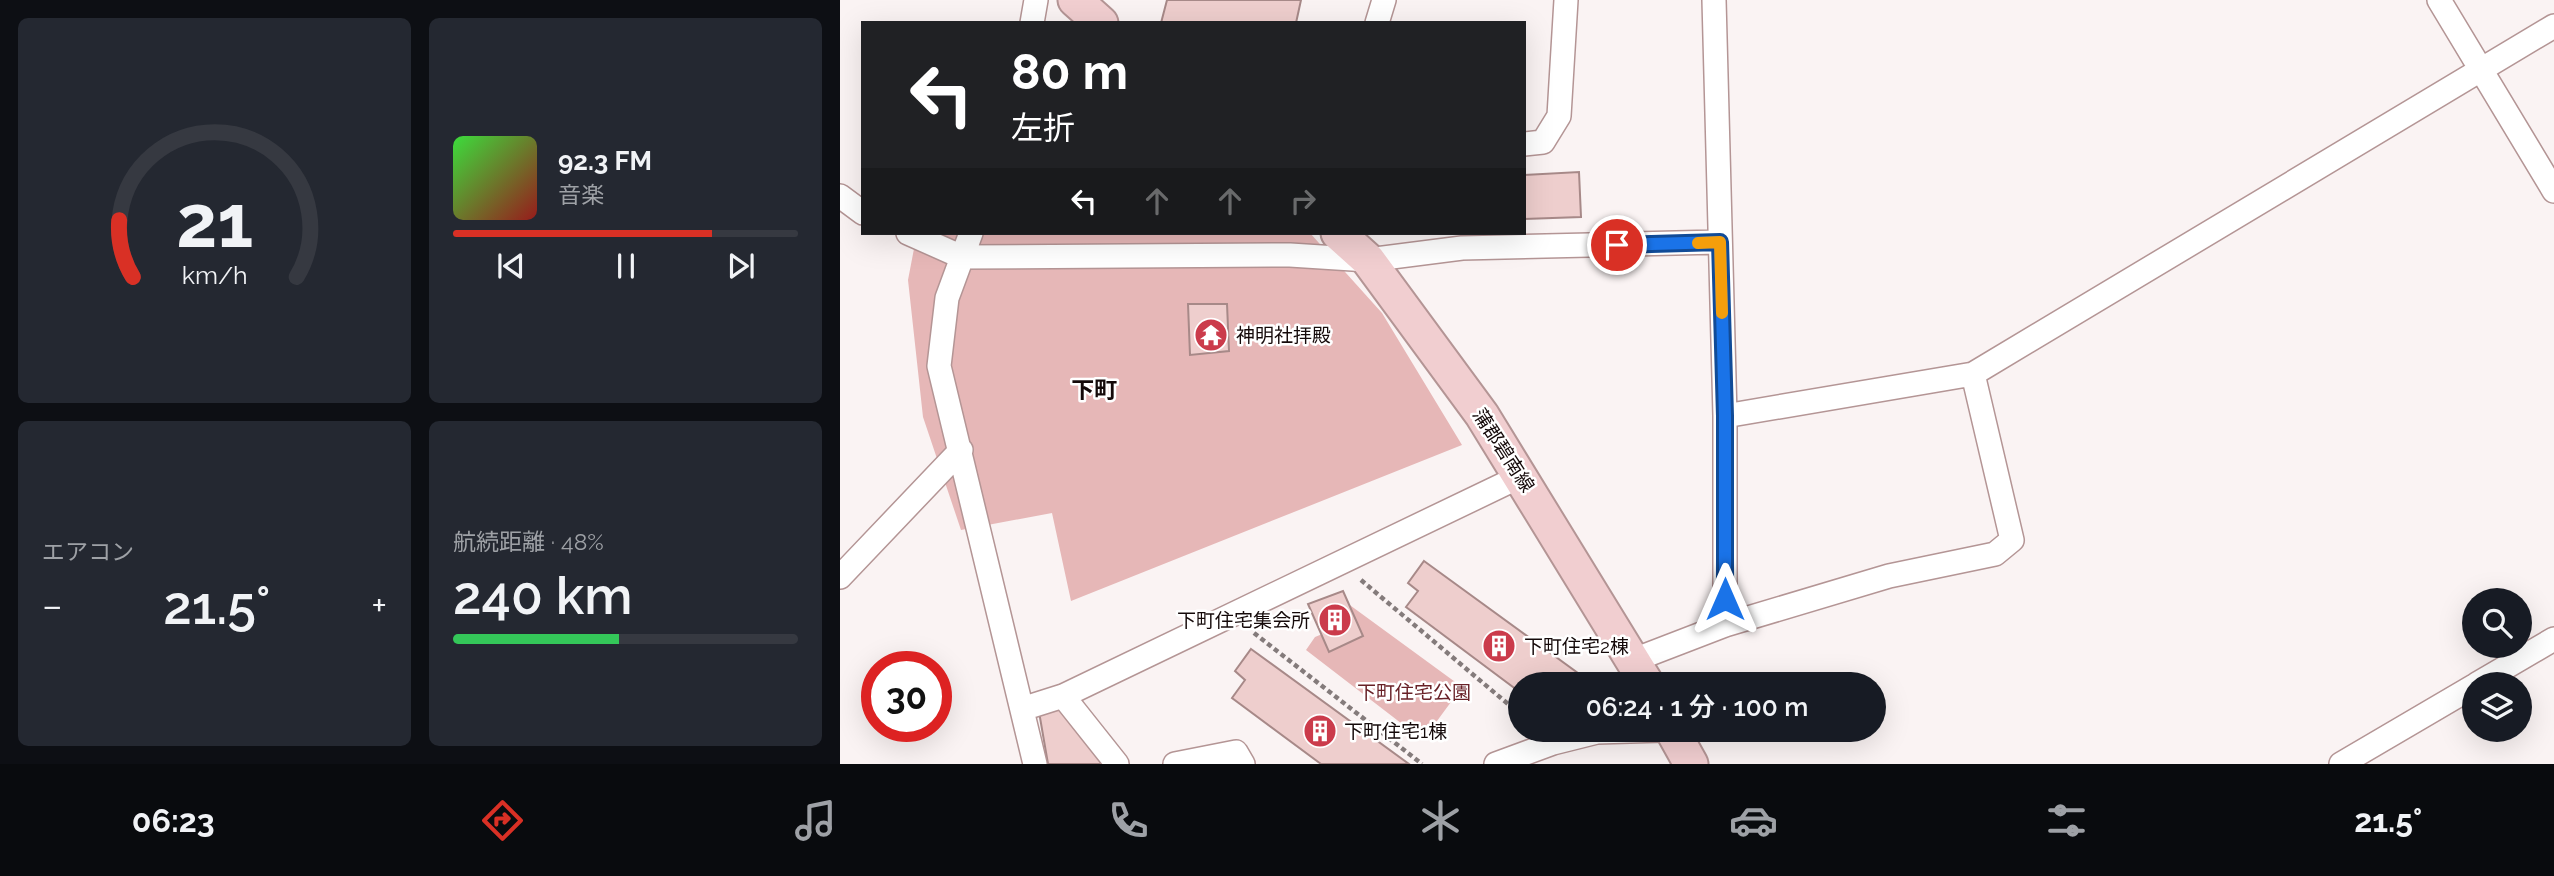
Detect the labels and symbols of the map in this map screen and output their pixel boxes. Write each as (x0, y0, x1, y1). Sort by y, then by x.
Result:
pin (1587, 215, 1647, 275)
temple icon: 神明社拝殿 (1192, 316, 1230, 354)
place label: 神明社拝殿 (1236, 324, 1331, 346)
district label: 下町 (1071, 376, 1117, 403)
street label: 蒲郡碧南線 (1469, 404, 1539, 496)
position arrow (1688, 562, 1762, 636)
building icon: 下町住宅集会所 (1316, 601, 1354, 639)
place label: 下町住宅集会所 (1177, 609, 1310, 631)
building icon: 下町住宅2棟 (1480, 627, 1518, 665)
place label: 下町住宅2棟 (1524, 635, 1629, 657)
speed limit sign: 30 (861, 651, 952, 742)
park label: 下町住宅公園 (1357, 681, 1471, 703)
building icon: 下町住宅1棟 (1301, 712, 1339, 750)
place label: 下町住宅1棟 (1344, 720, 1447, 742)

